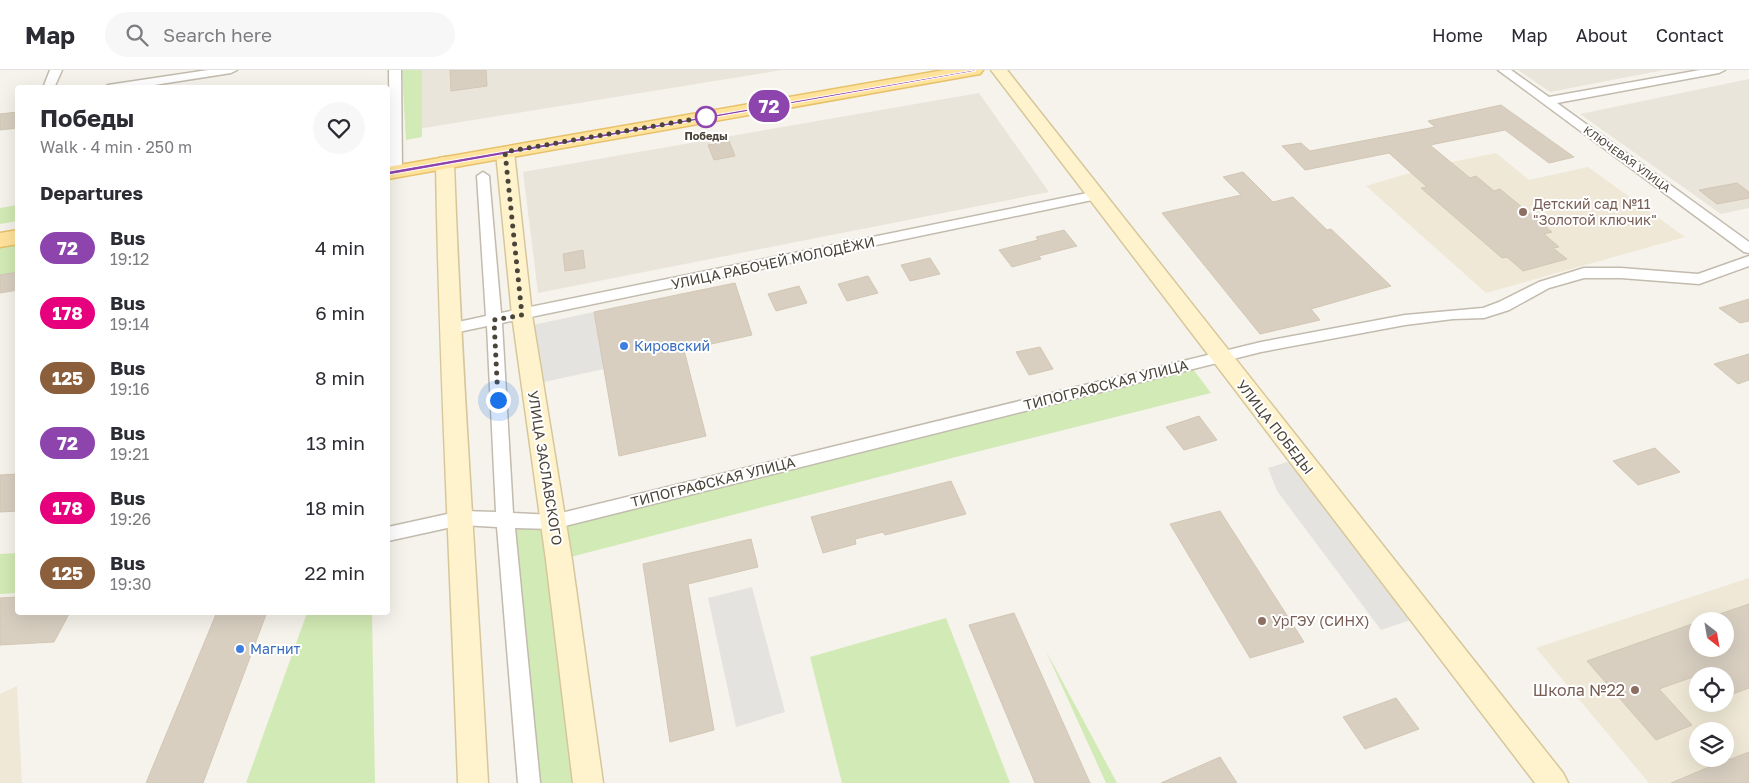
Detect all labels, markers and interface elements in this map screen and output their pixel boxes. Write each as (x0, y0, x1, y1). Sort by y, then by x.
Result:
search box (105, 12, 455, 57)
text: Map (25, 20, 75, 49)
icon: search (123, 21, 151, 49)
text: Search here (163, 23, 272, 46)
text: Home (1432, 24, 1483, 46)
text: Map (1511, 24, 1548, 46)
text: About (1576, 24, 1628, 46)
text: Contact (1656, 24, 1724, 46)
line badge: 72 (746, 90, 792, 122)
text: 72 (759, 95, 779, 117)
button: heart (313, 102, 365, 154)
text: Победы (40, 103, 134, 132)
marker: Победы (695, 106, 717, 128)
street label: КЛЮЧЕВАЯ УЛИЦА (1581, 123, 1674, 195)
place label: Победы (684, 129, 728, 142)
text: Walk · 4 min · 250 m (40, 137, 192, 157)
text: Departures (40, 181, 143, 204)
place label: Детский сад №11 "Золотой ключик" (1533, 195, 1657, 228)
marker: Детский сад №11 "Золотой ключик" (1517, 206, 1529, 218)
text: Bus (110, 226, 145, 249)
street label: УЛИЦА РАБОЧЕЙ МОЛОДЁЖИ (670, 233, 876, 292)
text: 4 min (315, 236, 365, 259)
text: 72 (57, 237, 78, 259)
text: 19:12 (110, 249, 149, 269)
text: Bus (110, 291, 145, 314)
text: 6 min (315, 301, 365, 324)
text: 178 (52, 302, 83, 324)
text: 19:14 (110, 314, 150, 334)
place label: Кировский (634, 337, 710, 354)
marker: Кировский (618, 340, 630, 352)
text: Bus (110, 356, 145, 379)
street label: ТИПОГРАФСКАЯ УЛИЦА (1022, 356, 1191, 413)
text: 8 min (315, 366, 365, 389)
text: 125 (52, 367, 83, 389)
street label: УЛИЦА ПОБЕДЫ (1233, 376, 1317, 477)
text: 19:16 (110, 379, 150, 399)
your location (486, 388, 511, 413)
street label: УЛИЦА ЗАСЛАВСКОГО (525, 389, 566, 547)
text: Bus (110, 421, 145, 444)
text: 13 min (306, 431, 365, 454)
text: 72 (57, 432, 78, 454)
text: 19:21 (110, 444, 149, 464)
street label: ТИПОГРАФСКАЯ УЛИЦА (629, 453, 798, 510)
text: Bus (110, 486, 145, 509)
text: 18 min (306, 496, 365, 519)
text: 178 (52, 497, 83, 519)
text: 19:26 (110, 509, 151, 529)
text: Bus (110, 551, 145, 574)
text: 22 min (305, 561, 365, 584)
text: 125 (52, 562, 83, 584)
text: 19:30 (110, 574, 152, 594)
place label: УрГЭУ (СИНХ) (1272, 612, 1370, 629)
north arrow (1689, 612, 1734, 658)
map controls (1689, 612, 1734, 767)
marker: УрГЭУ (СИНХ) (1256, 615, 1268, 627)
place label: Магнит (250, 640, 300, 657)
marker: Магнит (234, 643, 246, 655)
button: locate (1689, 667, 1734, 712)
place label: Школа №22 (1533, 680, 1625, 700)
marker: Школа №22 (1629, 684, 1641, 696)
button: layers (1689, 722, 1734, 767)

